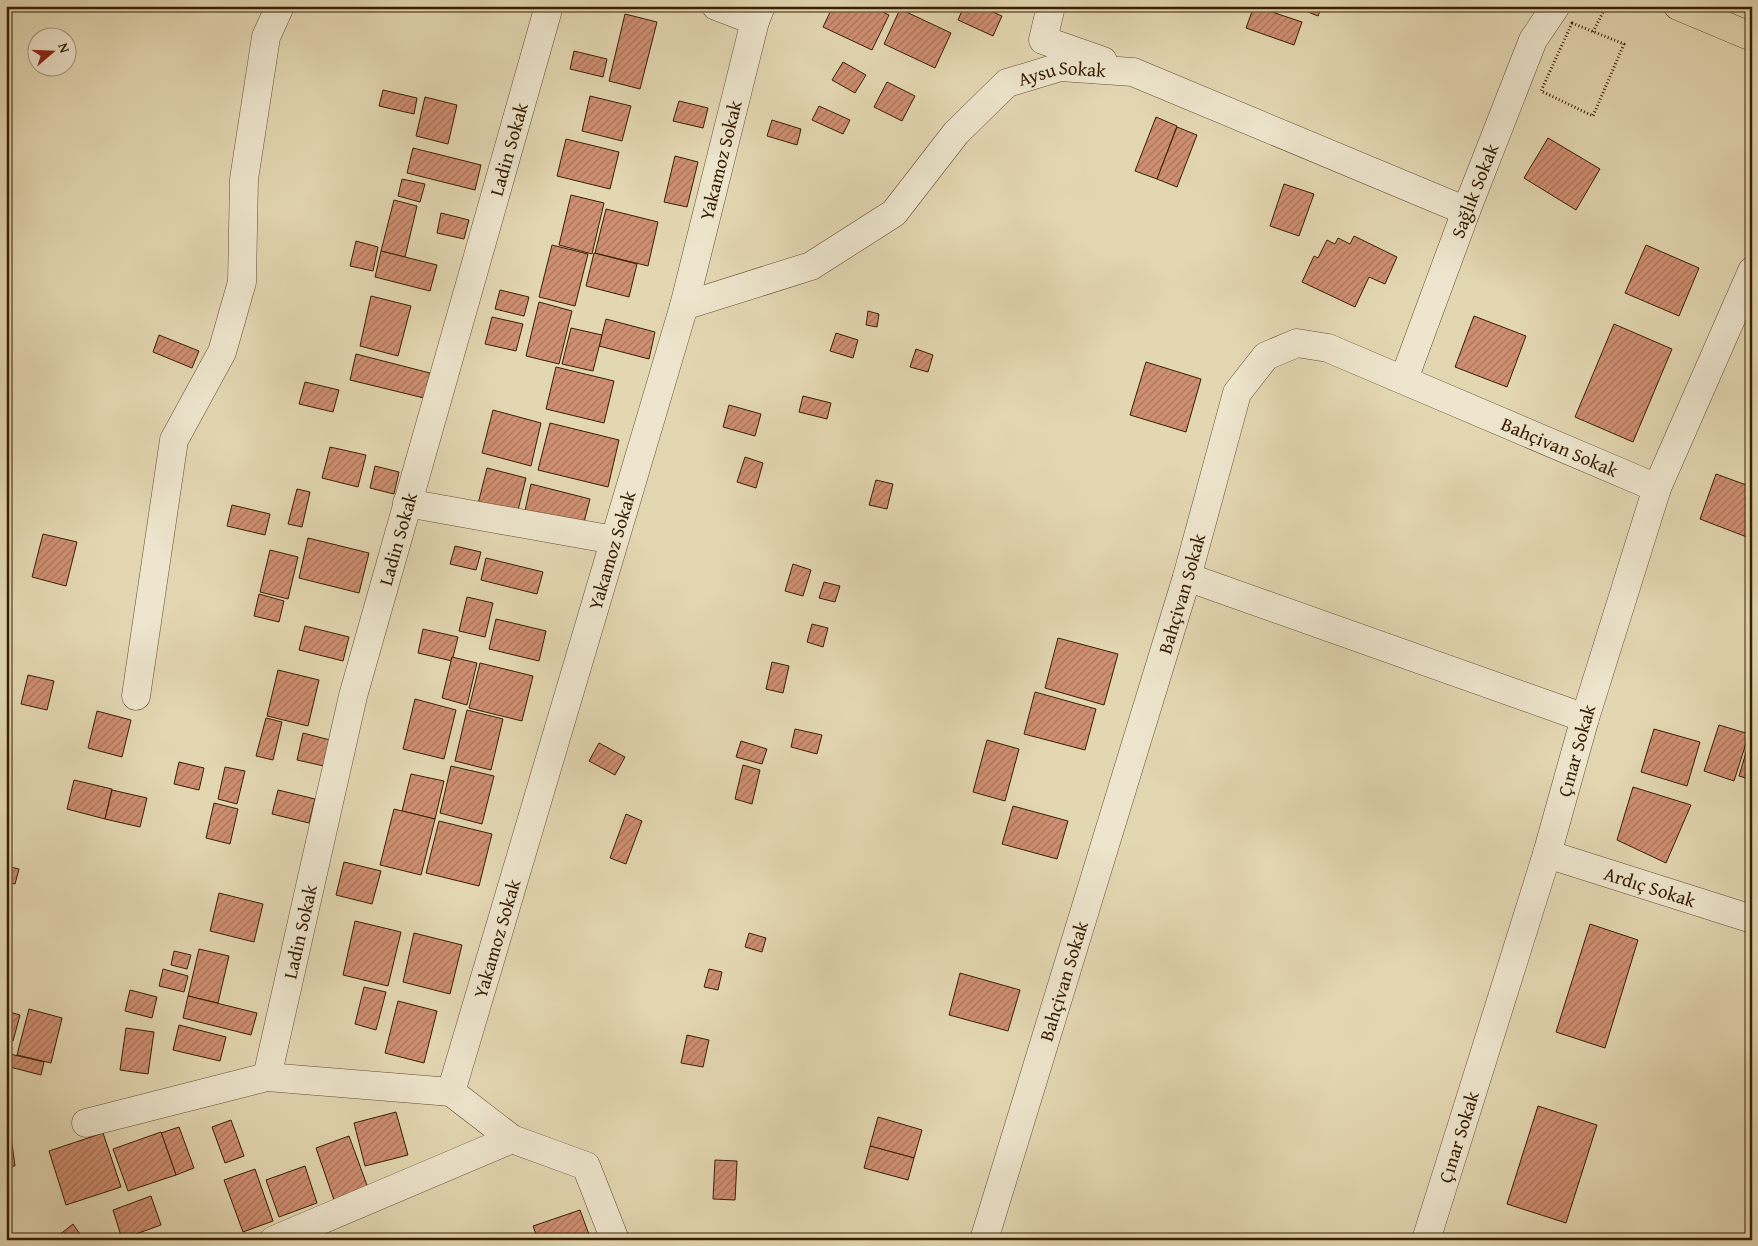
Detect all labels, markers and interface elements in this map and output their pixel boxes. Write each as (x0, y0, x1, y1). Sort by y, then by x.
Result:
north arrow (28, 28, 78, 78)
text: N (53, 40, 75, 56)
street label: Aysu Sokak (1014, 53, 1107, 93)
street label: Yakamoz Sokak (692, 97, 749, 223)
street label: Ladin Sokak (482, 99, 535, 199)
street label: Sağlık Sokak (1443, 139, 1505, 242)
street label: Bahçivan Sokak (1497, 409, 1623, 484)
street label: Yakamoz Sokak (581, 487, 643, 613)
street label: Ladin Sokak (371, 489, 424, 589)
street label: Bahçivan Sokak (1150, 530, 1212, 657)
street label: Çınar Sokak (1550, 701, 1603, 800)
street label: Ardıç Sokak (1601, 859, 1700, 914)
street label: Yakamoz Sokak (466, 875, 527, 1002)
street label: Ladin Sokak (276, 881, 324, 982)
street label: Bahçivan Sokak (1032, 917, 1095, 1044)
street label: Çınar Sokak (1431, 1087, 1486, 1186)

